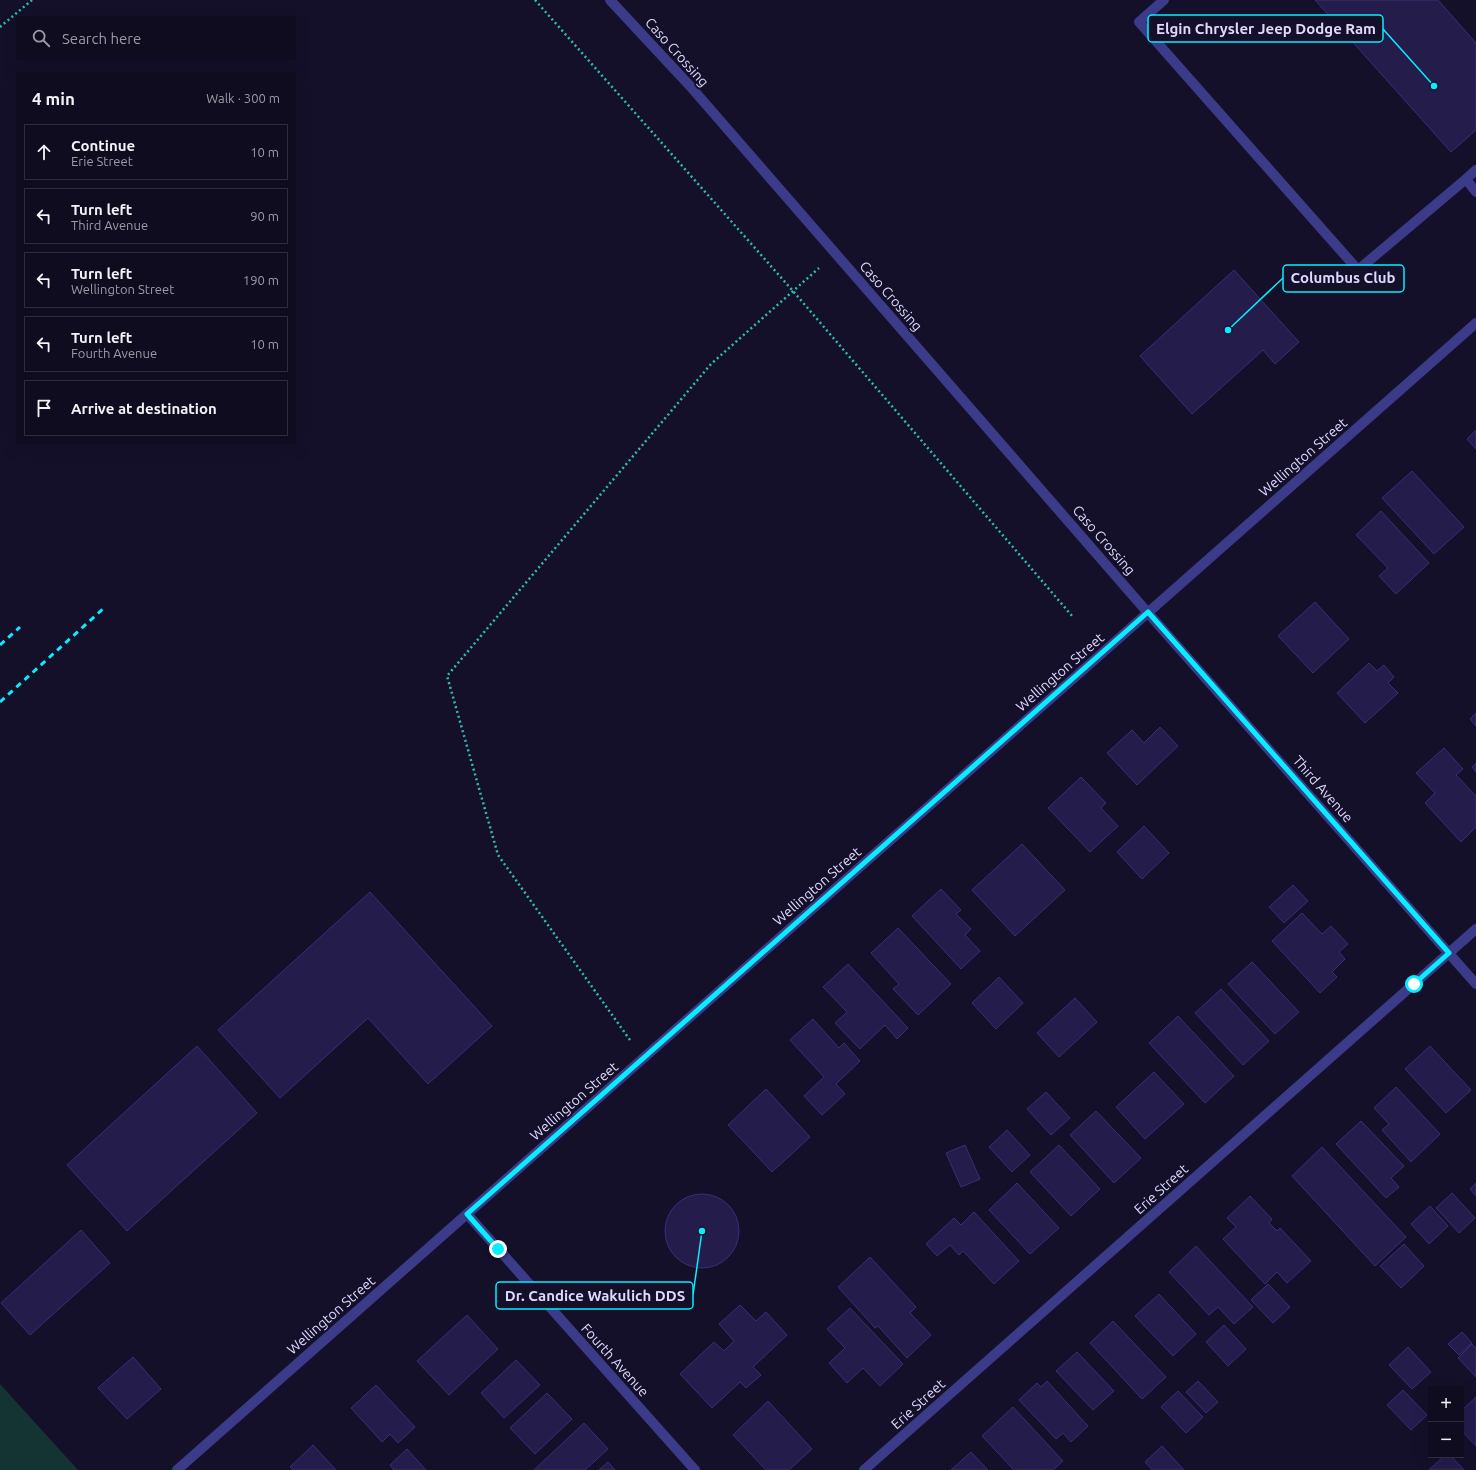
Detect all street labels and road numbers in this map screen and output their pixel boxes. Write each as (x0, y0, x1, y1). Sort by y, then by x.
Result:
street label: Caso Crossing (642, 14, 712, 90)
street label: Caso Crossing (856, 258, 926, 334)
street label: Wellington Street (1256, 414, 1351, 500)
street label: Caso Crossing (1069, 502, 1139, 578)
street label: Wellington Street (1013, 629, 1108, 715)
street label: Third Avenue (1290, 752, 1356, 826)
street label: Wellington Street (770, 843, 865, 929)
street label: Wellington Street (527, 1058, 622, 1144)
street label: Erie Street (1131, 1160, 1191, 1217)
street label: Wellington Street (284, 1272, 379, 1358)
street label: Fourth Avenue (578, 1320, 652, 1400)
street label: Erie Street (888, 1375, 948, 1432)

